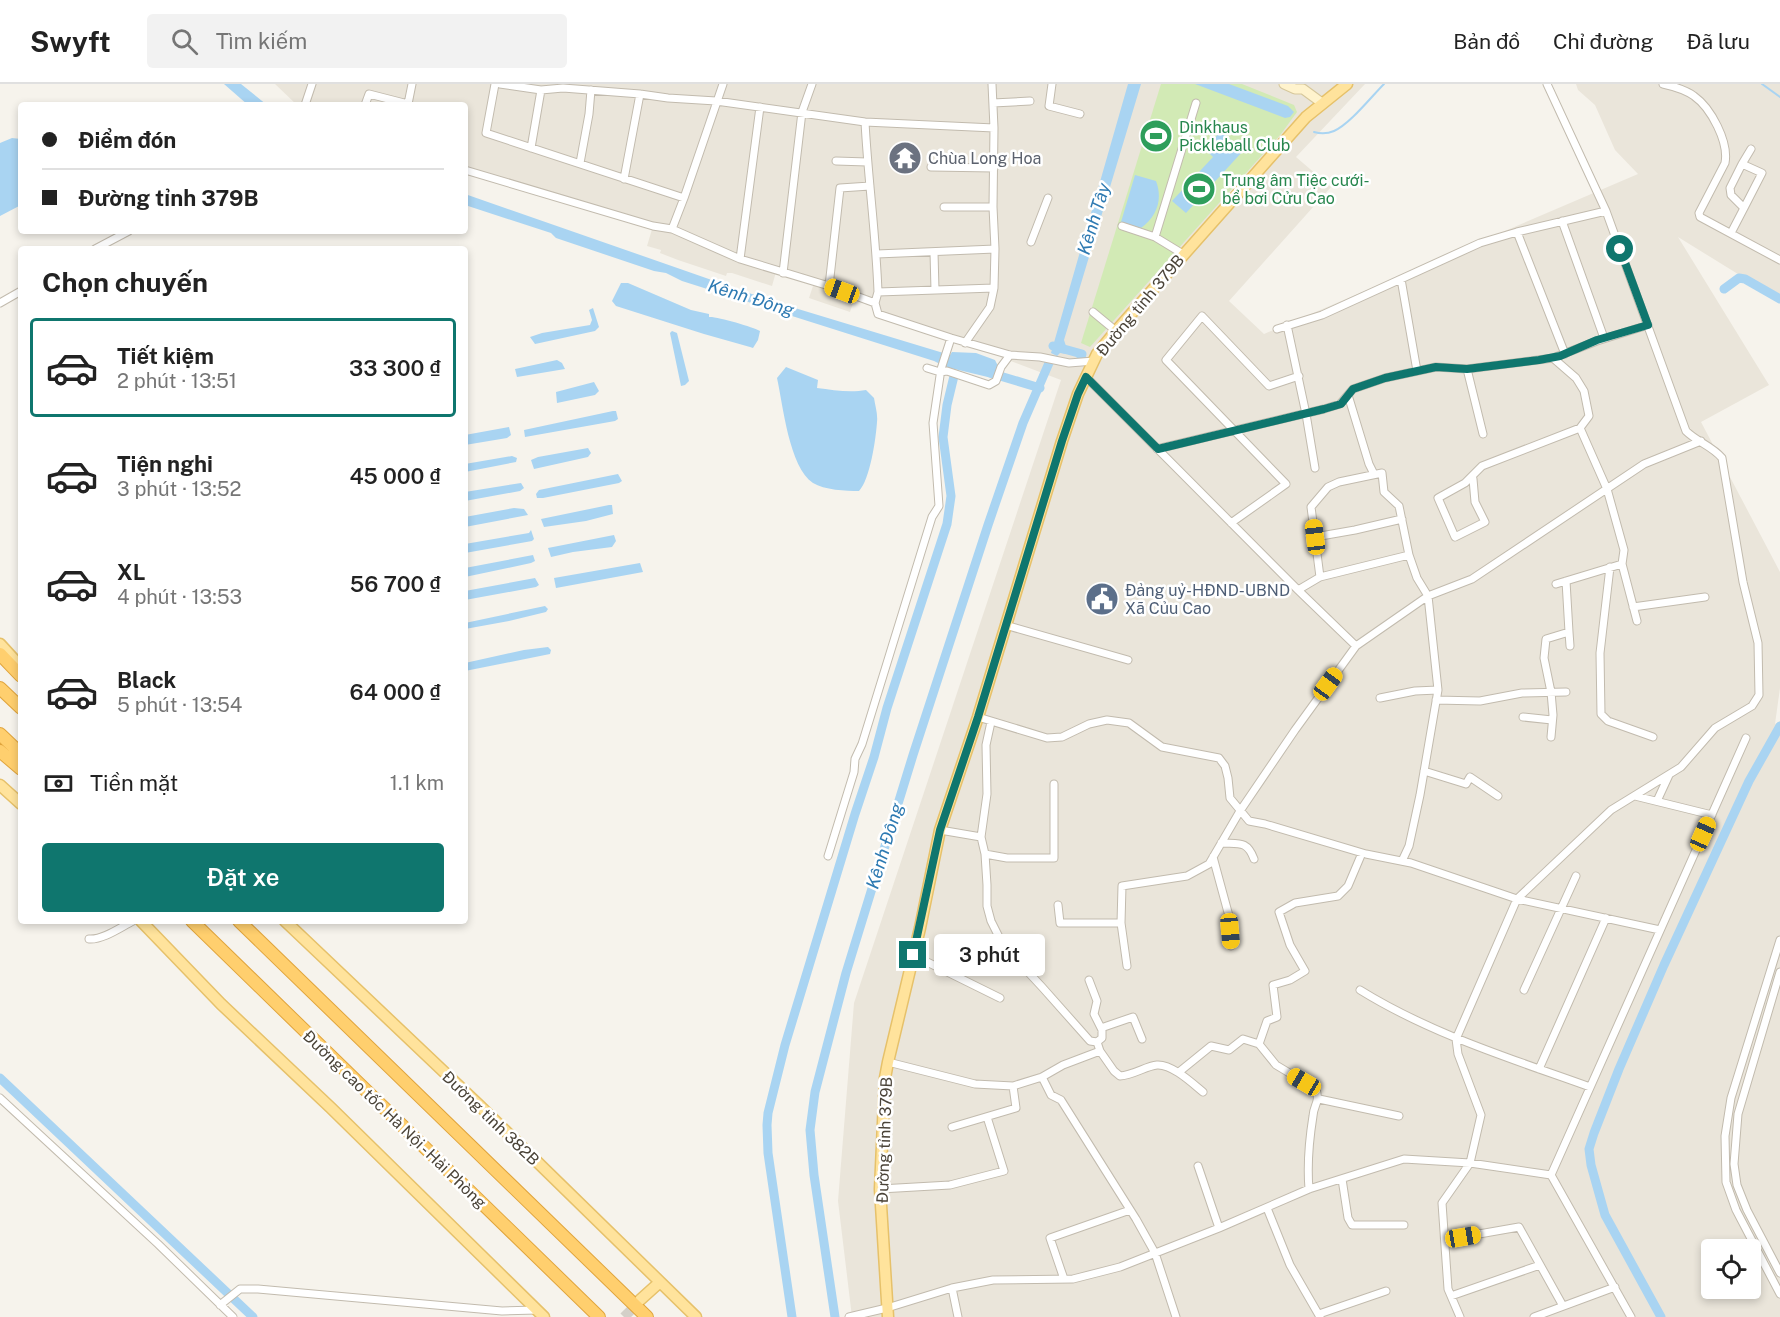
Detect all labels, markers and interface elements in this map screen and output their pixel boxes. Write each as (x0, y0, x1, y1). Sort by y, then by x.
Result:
search box (147, 14, 567, 68)
text: Swyft (30, 25, 111, 58)
icon: search (168, 25, 201, 58)
text: Tìm kiếm (216, 28, 307, 54)
text: Bản đồ (1453, 29, 1520, 54)
text: Chỉ đường (1553, 29, 1654, 54)
text: Đã lưu (1687, 29, 1750, 54)
sports icon: Dinkhaus Pickleball Club (1138, 118, 1174, 154)
place label: Dinkhaus Pickleball Club (1179, 118, 1290, 155)
text: Điểm đón (78, 127, 176, 153)
temple icon: Chùa Long Hoa (887, 140, 923, 176)
place label: Chùa Long Hoa (928, 149, 1041, 168)
sports icon: Trung âm Tiệc cưới- bể bơi Cửu Cao (1181, 171, 1217, 207)
place label: Trung âm Tiệc cưới- bể bơi Cửu Cao (1222, 171, 1369, 208)
water label: Kênh Tây (1073, 180, 1115, 257)
text: Đường tỉnh 379B (78, 185, 259, 211)
route start (1606, 235, 1633, 262)
street label: Đường tỉnh 379B (1092, 251, 1188, 360)
text: Chọn chuyến (42, 266, 208, 298)
water label: Kênh Đông (706, 274, 797, 321)
car (822, 276, 862, 306)
icon: car (45, 341, 99, 395)
text: Tiết kiệm (117, 343, 214, 369)
text: 33 300 ₫ (349, 355, 441, 381)
text: 2 phút · 13:51 (117, 369, 237, 393)
icon: car (45, 449, 99, 503)
text: Tiện nghi (117, 451, 213, 477)
text: 45 000 ₫ (349, 463, 441, 489)
text: 3 phút · 13:52 (117, 477, 241, 501)
car (1304, 518, 1326, 556)
icon: car (45, 557, 99, 611)
text: XL (117, 559, 145, 585)
text: 56 700 ₫ (350, 571, 441, 597)
public building icon: Đảng uỷ-HĐND-UBND Xã Củu Cao (1084, 581, 1120, 617)
place label: Đảng uỷ-HĐND-UBND Xã Củu Cao (1125, 581, 1290, 618)
text: 4 phút · 13:53 (117, 585, 242, 609)
car (1310, 664, 1346, 704)
icon: car (45, 665, 99, 719)
text: Black (117, 667, 176, 693)
text: 64 000 ₫ (350, 679, 441, 705)
text: 5 phút · 13:54 (117, 693, 242, 717)
icon: cash (42, 767, 75, 800)
text: Tiền mặt (90, 770, 178, 796)
text: 1.1 km (390, 771, 444, 795)
water label: Kênh Đông (861, 800, 908, 891)
car (1687, 814, 1719, 854)
button: Đặt xe (42, 843, 444, 912)
car (1219, 912, 1241, 950)
callout: 3 phút (934, 934, 1045, 976)
route end (899, 941, 926, 968)
text: 3 phút (959, 943, 1020, 967)
street label: Đường cao tốc Hà Nội - Hải Phòng (299, 1027, 490, 1212)
car (1284, 1065, 1324, 1099)
street label: Đường tỉnh 382B (438, 1067, 543, 1169)
street label: Đường tỉnh 379B (873, 1076, 896, 1204)
car (1444, 1225, 1482, 1249)
map controls (1701, 1239, 1761, 1299)
button: locate (1701, 1239, 1761, 1299)

